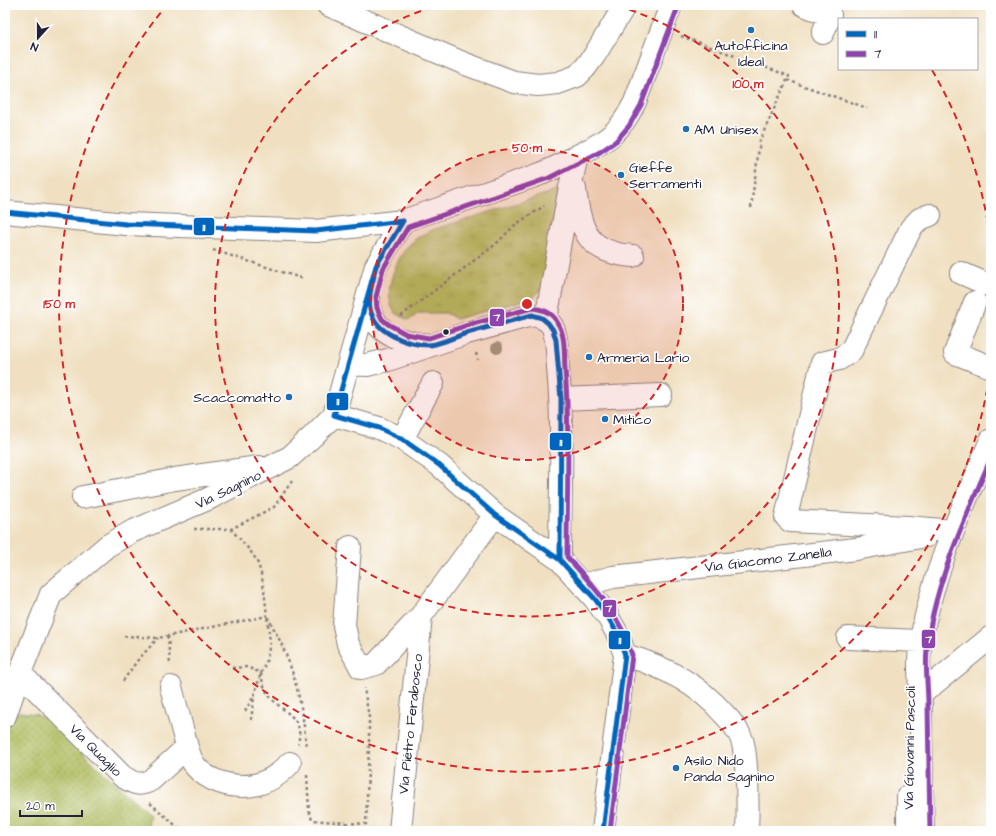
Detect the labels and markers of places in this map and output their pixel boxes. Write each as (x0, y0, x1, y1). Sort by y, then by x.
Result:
marker: Autofficina Ideal (746, 25, 756, 35)
place label: Autofficina Ideal (714, 36, 788, 72)
place label: AM Unisex (694, 120, 759, 140)
marker: AM Unisex (681, 124, 691, 134)
place label: Gieffe Serramenti (629, 158, 701, 194)
marker: Gieffe Serramenti (616, 170, 626, 180)
centre of rings (520, 297, 534, 311)
unlabelled marker (441, 327, 451, 337)
place label: Armeria Lario (597, 348, 689, 368)
marker: Armeria Lario (584, 352, 594, 362)
place label: Scaccomatto (193, 388, 281, 408)
marker: Scaccomatto (284, 392, 294, 402)
place label: Mitico (613, 410, 651, 430)
marker: Mitico (600, 414, 610, 424)
place label: Asilo Nido Panda Sagnino (684, 751, 774, 787)
marker: Asilo Nido Panda Sagnino (671, 763, 681, 773)

